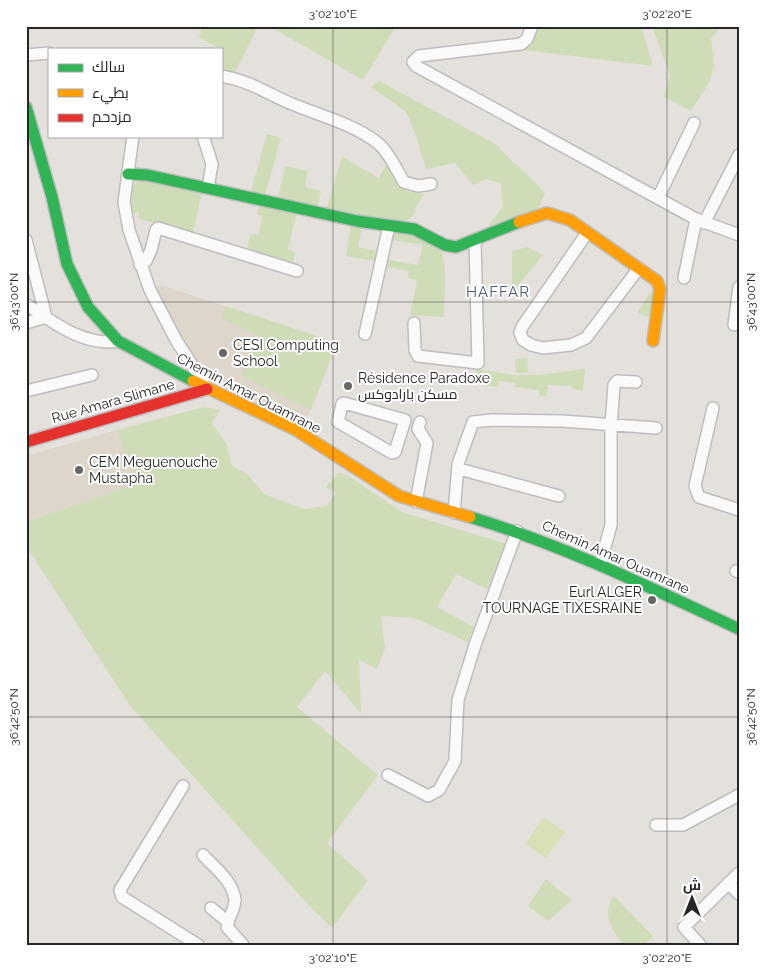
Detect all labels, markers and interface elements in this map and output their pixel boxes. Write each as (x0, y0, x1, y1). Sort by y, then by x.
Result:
text: 3°02'10"E (309, 7, 357, 21)
text: 3°02'20"E (642, 7, 692, 21)
legend (48, 48, 222, 138)
text: سالك (92, 58, 125, 76)
text: بطيء (92, 84, 129, 105)
text: مزدحم (92, 108, 132, 127)
text: 36°43'00"N (7, 273, 21, 331)
text: 36°43'00"N (744, 273, 758, 331)
district label: HAFFAR (466, 283, 530, 301)
place label: CESI Computing School (233, 337, 339, 369)
marker: CESI Computing School (217, 347, 229, 359)
street label: Chemin Amar Ouamrane (174, 350, 324, 436)
place label: Résidence Paradoxe مسكن بارادوكس (358, 370, 490, 402)
street label: Rue Amara Slimane (50, 376, 176, 426)
marker: Résidence Paradoxe مسكن بارادوكس (342, 380, 354, 392)
place label: CEM Meguenouche Mustapha (89, 454, 217, 486)
marker: CEM Meguenouche Mustapha (73, 464, 85, 476)
street label: Chemin Amar Ouamrane (540, 517, 692, 597)
place label: Eurl ALGER TOURNAGE TIXESRAINE (483, 584, 642, 616)
marker: Eurl ALGER TOURNAGE TIXESRAINE (646, 594, 658, 606)
text: 36°42'50"N (7, 688, 21, 746)
text: 36°42'50"N (744, 688, 758, 746)
north arrow (668, 874, 718, 924)
text: ش (683, 877, 701, 894)
text: 3°02'10"E (309, 951, 357, 965)
text: 3°02'20"E (642, 951, 692, 965)

